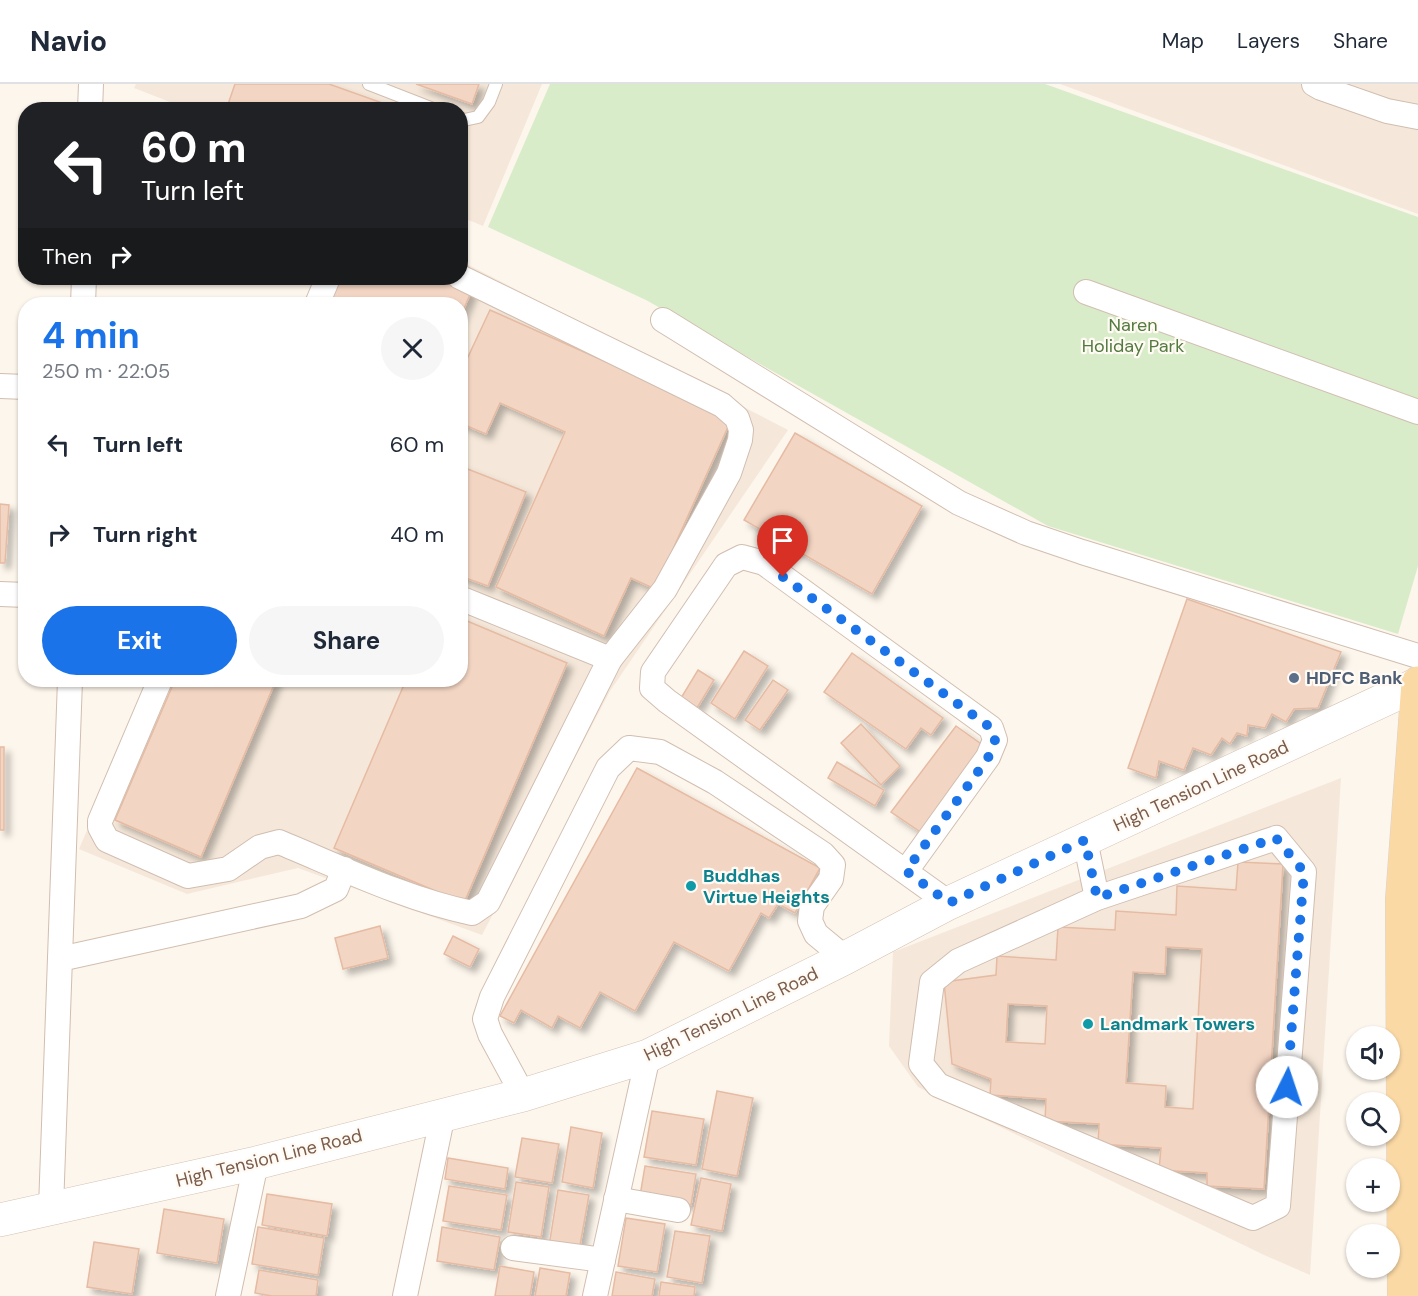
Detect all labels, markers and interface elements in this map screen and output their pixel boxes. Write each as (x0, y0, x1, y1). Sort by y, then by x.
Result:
text: Navio (30, 23, 107, 60)
text: Map (1162, 27, 1204, 55)
text: Layers (1237, 27, 1300, 55)
text: Share (1333, 27, 1388, 55)
text: 60 m (141, 120, 247, 175)
icon: left (42, 126, 120, 204)
text: Turn left (141, 173, 244, 208)
icon: right (104, 240, 137, 273)
text: Then (42, 242, 92, 271)
text: 4 min (42, 312, 140, 359)
park label: Naren Holiday Park (1082, 313, 1184, 358)
button: close (381, 317, 444, 380)
text: 250 m · 22:05 (42, 358, 170, 384)
icon: left (42, 428, 75, 461)
text: Turn left (93, 430, 183, 459)
text: 60 m (390, 430, 444, 459)
pin (757, 515, 808, 577)
icon: right (42, 518, 75, 551)
text: Turn right (93, 520, 198, 549)
text: 40 m (390, 520, 444, 549)
icon: arrive (766, 524, 799, 557)
button: Exit (42, 606, 237, 675)
button: Share (249, 606, 444, 675)
place label: HDFC Bank (1306, 666, 1403, 690)
marker: HDFC Bank (1287, 671, 1301, 685)
street label: High Tension Line Road (1109, 735, 1293, 837)
place label: Buddhas Virtue Heights (703, 864, 830, 909)
marker: Buddhas Virtue Heights (684, 879, 698, 893)
street label: High Tension Line Road (640, 961, 822, 1067)
place label: Landmark Towers (1100, 1012, 1255, 1036)
marker: Landmark Towers (1081, 1017, 1095, 1031)
map controls (1346, 1026, 1400, 1278)
button: sound (1346, 1026, 1400, 1080)
position arrow (1255, 1055, 1319, 1119)
button: search (1346, 1092, 1400, 1146)
street label: High Tension Line Road (173, 1123, 365, 1193)
button: + (1346, 1158, 1400, 1212)
button: − (1346, 1224, 1400, 1278)

